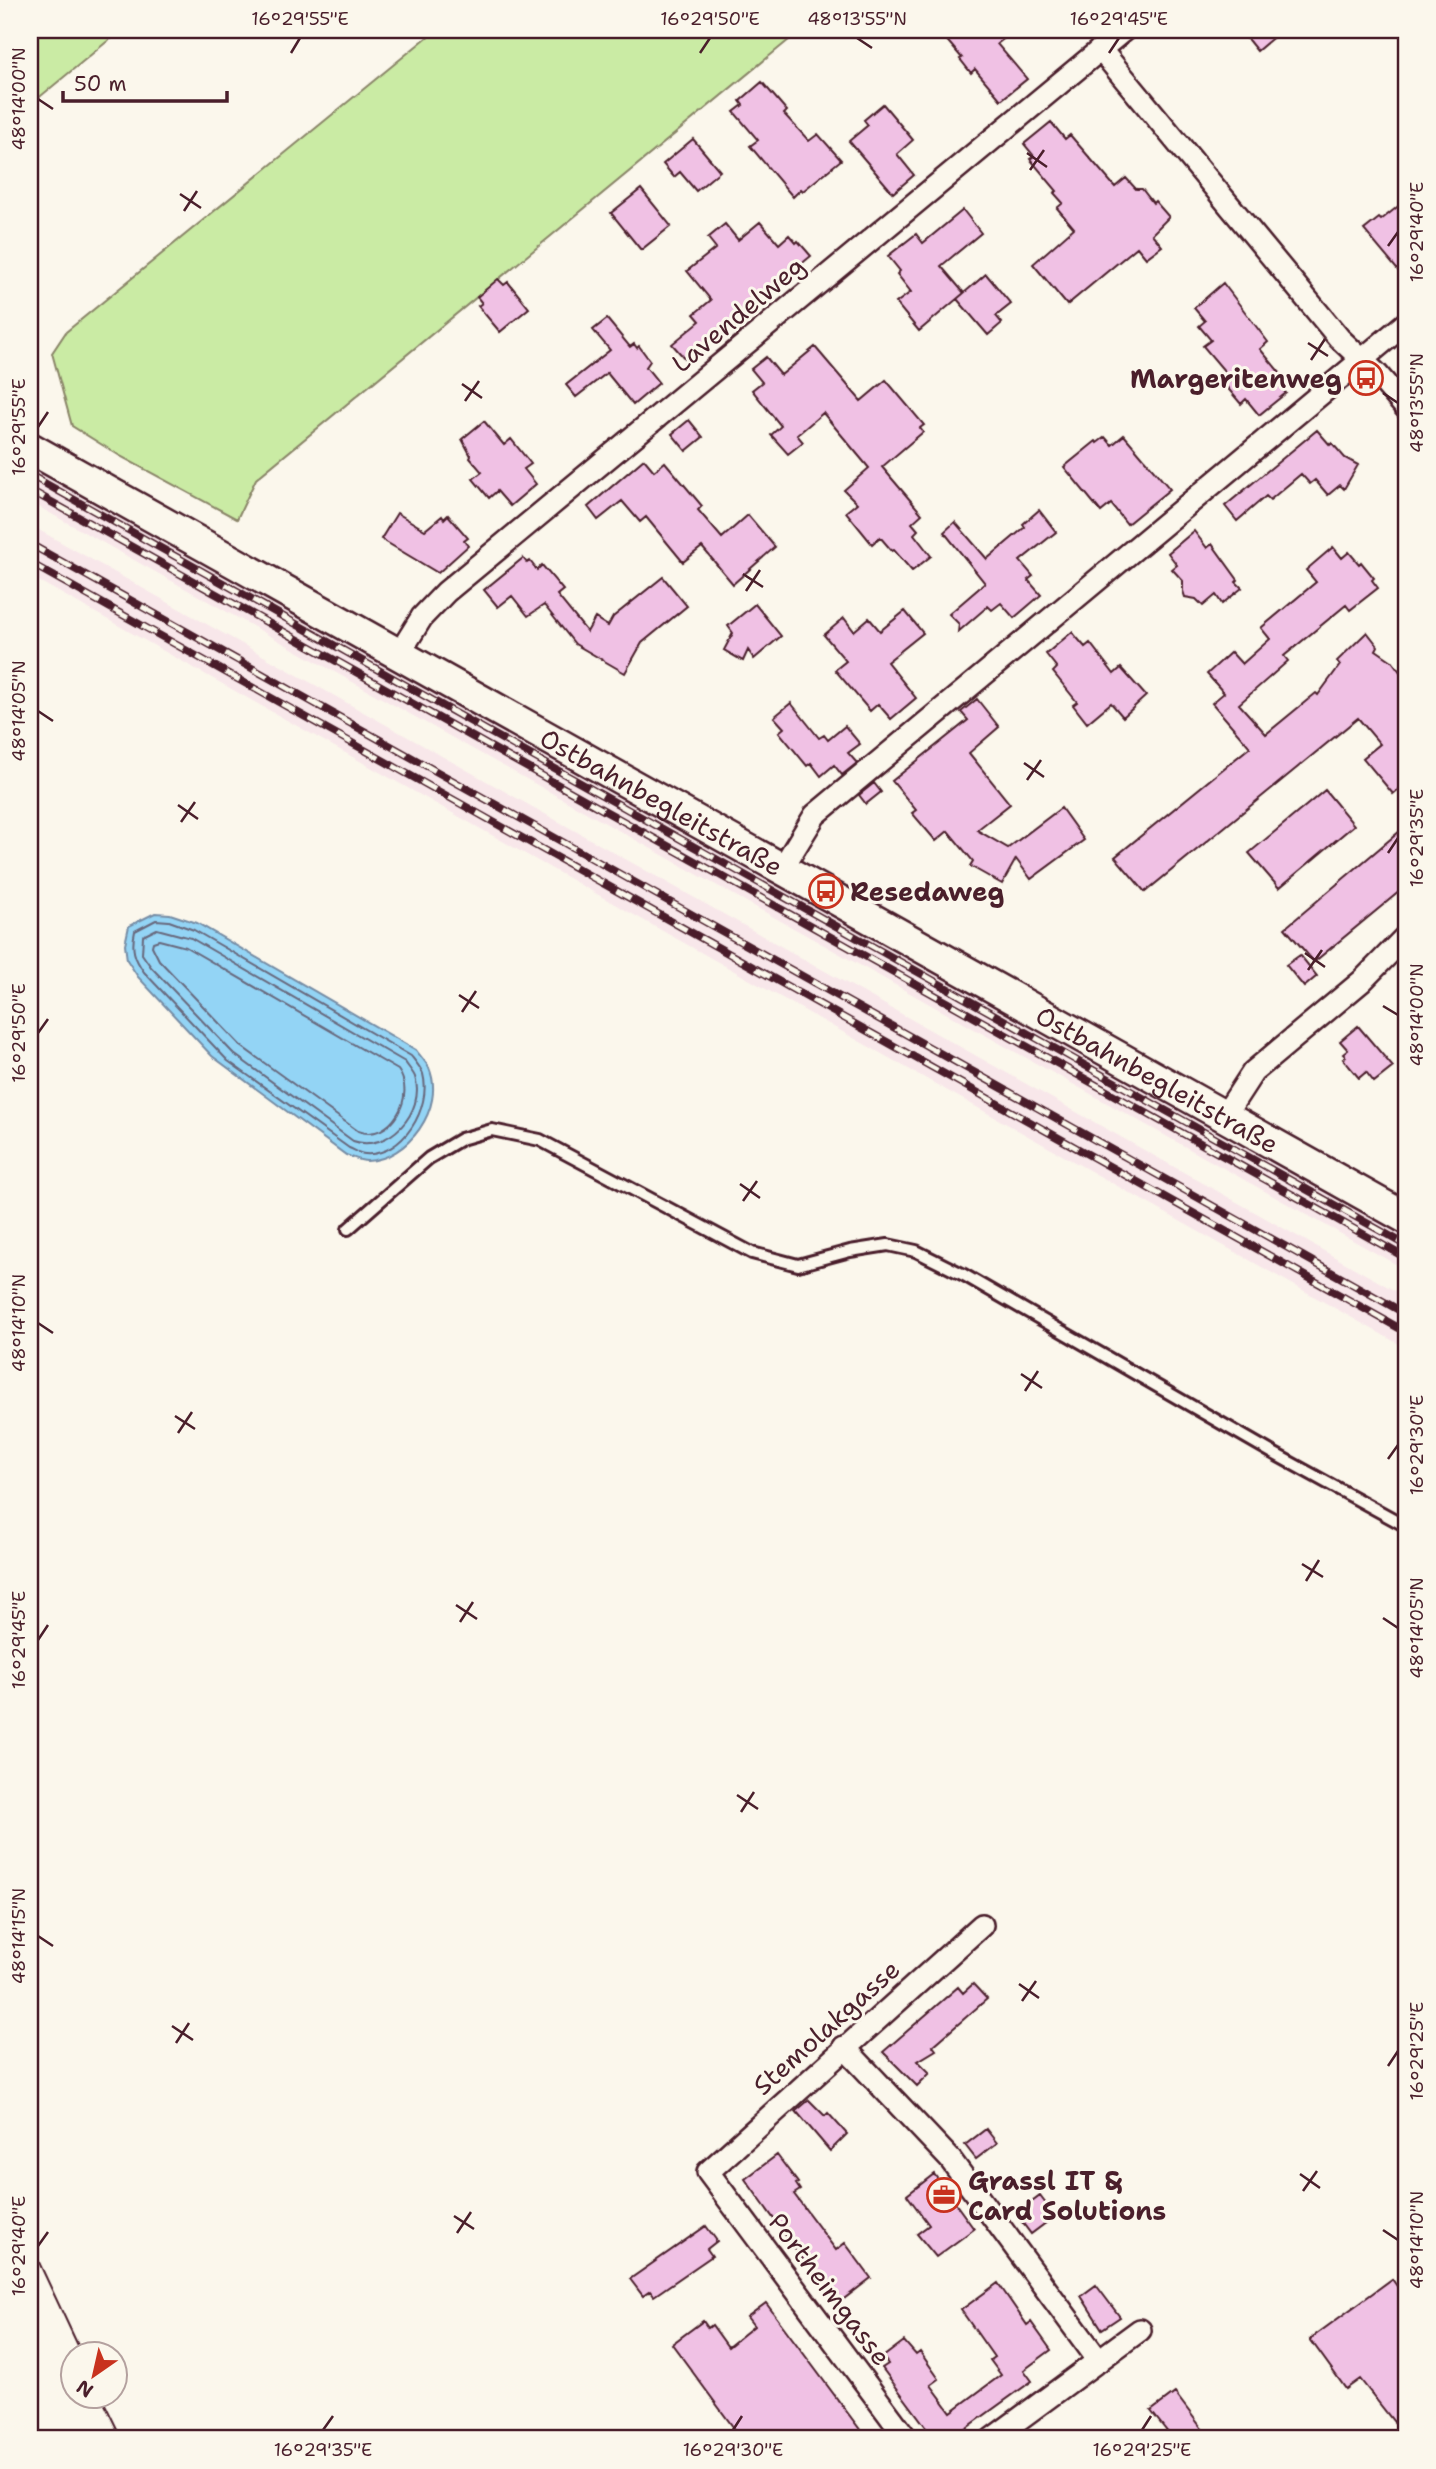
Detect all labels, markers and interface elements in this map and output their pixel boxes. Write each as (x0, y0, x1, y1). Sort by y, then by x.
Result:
text: 16°29'55"E (251, 7, 349, 31)
text: 16°29'50"E (660, 7, 760, 31)
text: 48°13'55"N (807, 7, 907, 31)
text: 16°29'45"E (1070, 7, 1168, 31)
text: 48°14'00"N (7, 47, 31, 151)
scale bar (63, 60, 228, 104)
text: 50 m (74, 70, 127, 98)
text: 16°29'40"E (1405, 182, 1429, 282)
street label: Lavendelweg (664, 248, 812, 380)
text: 48°13'55"N (1405, 353, 1429, 453)
bus stop icon: Margeritenweg (1347, 359, 1385, 397)
place label: Margeritenweg (1130, 361, 1342, 396)
text: 16°29'55"E (7, 378, 31, 476)
text: 48°14'05"N (7, 660, 31, 762)
street label: Ostbahnbegleitstraße (534, 720, 790, 884)
text: 16°29'35"E (1405, 789, 1429, 887)
bus stop icon: Resedaweg (807, 872, 845, 910)
place label: Resedaweg (850, 874, 1005, 909)
text: 48°14'00"N (1405, 963, 1429, 1067)
text: 16°29'50"E (7, 983, 31, 1083)
street label: Ostbahnbegleitstraße (1030, 997, 1285, 1161)
text: 48°14'10"N (7, 1274, 31, 1372)
text: 16°29'30"E (1405, 1395, 1429, 1495)
text: 48°14'05"N (1405, 1577, 1429, 1679)
text: 16°29'45"E (7, 1591, 31, 1689)
text: 48°14'15"N (7, 1888, 31, 1984)
street label: Stemolakgasse (745, 1952, 907, 2102)
text: 16°29'25"E (1405, 2002, 1429, 2100)
place label: Grassl IT & Card Solutions (968, 2163, 1166, 2228)
office icon: Grassl IT & Card Solutions (925, 2176, 963, 2214)
text: 48°14'10"N (1405, 2191, 1429, 2289)
text: 16°29'40"E (7, 2196, 31, 2296)
street label: Portheimgasse (761, 2205, 899, 2373)
north arrow (60, 2340, 130, 2410)
text: N (72, 2374, 98, 2403)
text: 16°29'35"E (274, 2438, 372, 2462)
text: 16°29'30"E (683, 2438, 783, 2462)
text: 16°29'25"E (1093, 2438, 1191, 2462)

